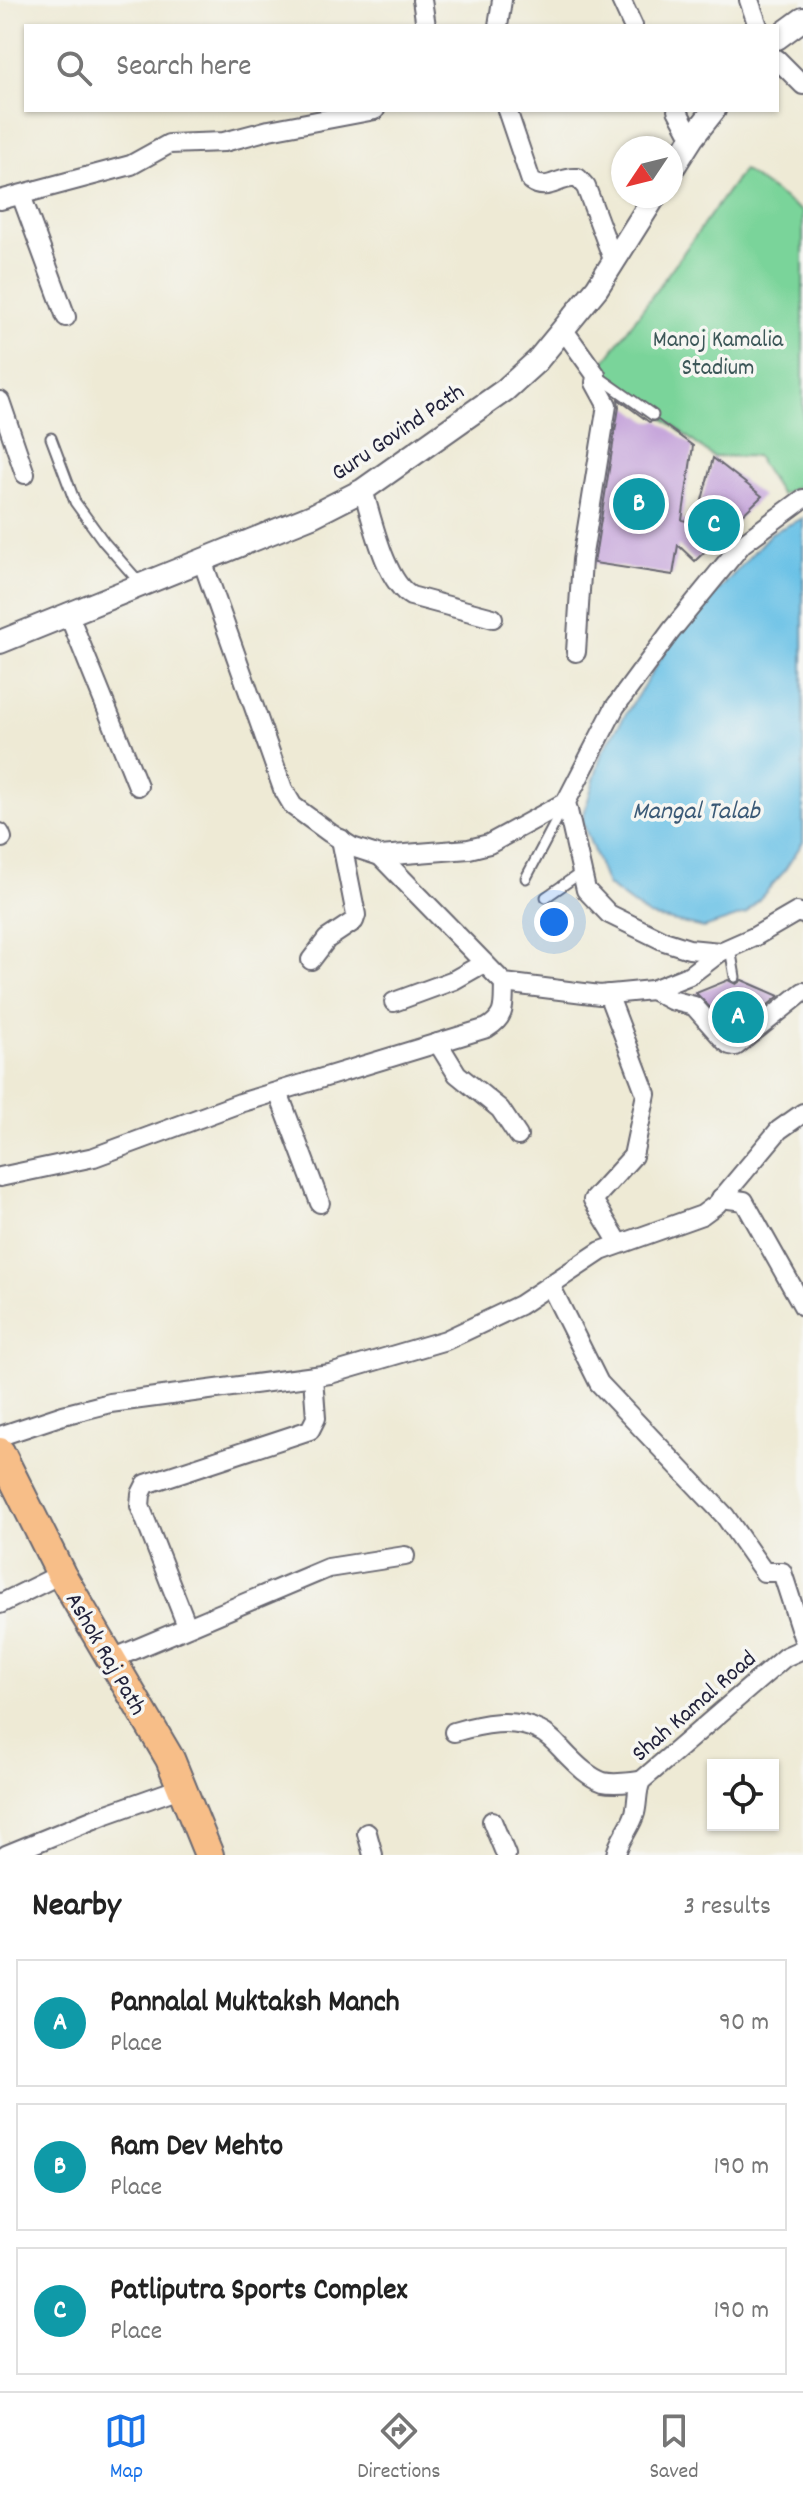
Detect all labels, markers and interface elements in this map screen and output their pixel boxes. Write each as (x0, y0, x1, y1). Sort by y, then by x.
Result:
search box (24, 24, 779, 112)
icon: search (52, 46, 96, 90)
text: Search here (116, 47, 252, 90)
north arrow (611, 136, 683, 208)
park label: Manoj Kamalia Stadium (653, 324, 784, 386)
street label: Guru Govind Path (325, 376, 472, 491)
pin: B (613, 474, 665, 534)
pin: C (688, 495, 740, 555)
water label: Mangal Talab (632, 794, 762, 831)
your location (534, 902, 574, 942)
pin: A (712, 987, 764, 1047)
street label: Ashok Raj Path (55, 1587, 153, 1722)
street label: Shah Kamal Road (625, 1643, 765, 1771)
map controls (707, 1759, 779, 1831)
button: locate (707, 1759, 779, 1831)
text: Nearby (32, 1883, 121, 1932)
text: 3 results (684, 1889, 771, 1926)
text: Pannalal Muktaksh Manch (110, 1983, 400, 2026)
text: A (53, 2005, 67, 2042)
text: 90 m (719, 2005, 769, 2042)
text: Place (110, 2026, 162, 2063)
text: Ram Dev Mehto (110, 2127, 283, 2170)
text: B (54, 2149, 66, 2186)
text: 190 m (713, 2149, 769, 2186)
text: Place (110, 2170, 162, 2207)
text: Patliputra Sports Complex (110, 2271, 407, 2314)
text: C (54, 2293, 66, 2330)
text: 190 m (713, 2293, 769, 2330)
text: Place (110, 2314, 162, 2351)
tab: Map (104, 2409, 148, 2488)
tab: Directions (357, 2409, 441, 2488)
tab: Saved (649, 2409, 699, 2488)

